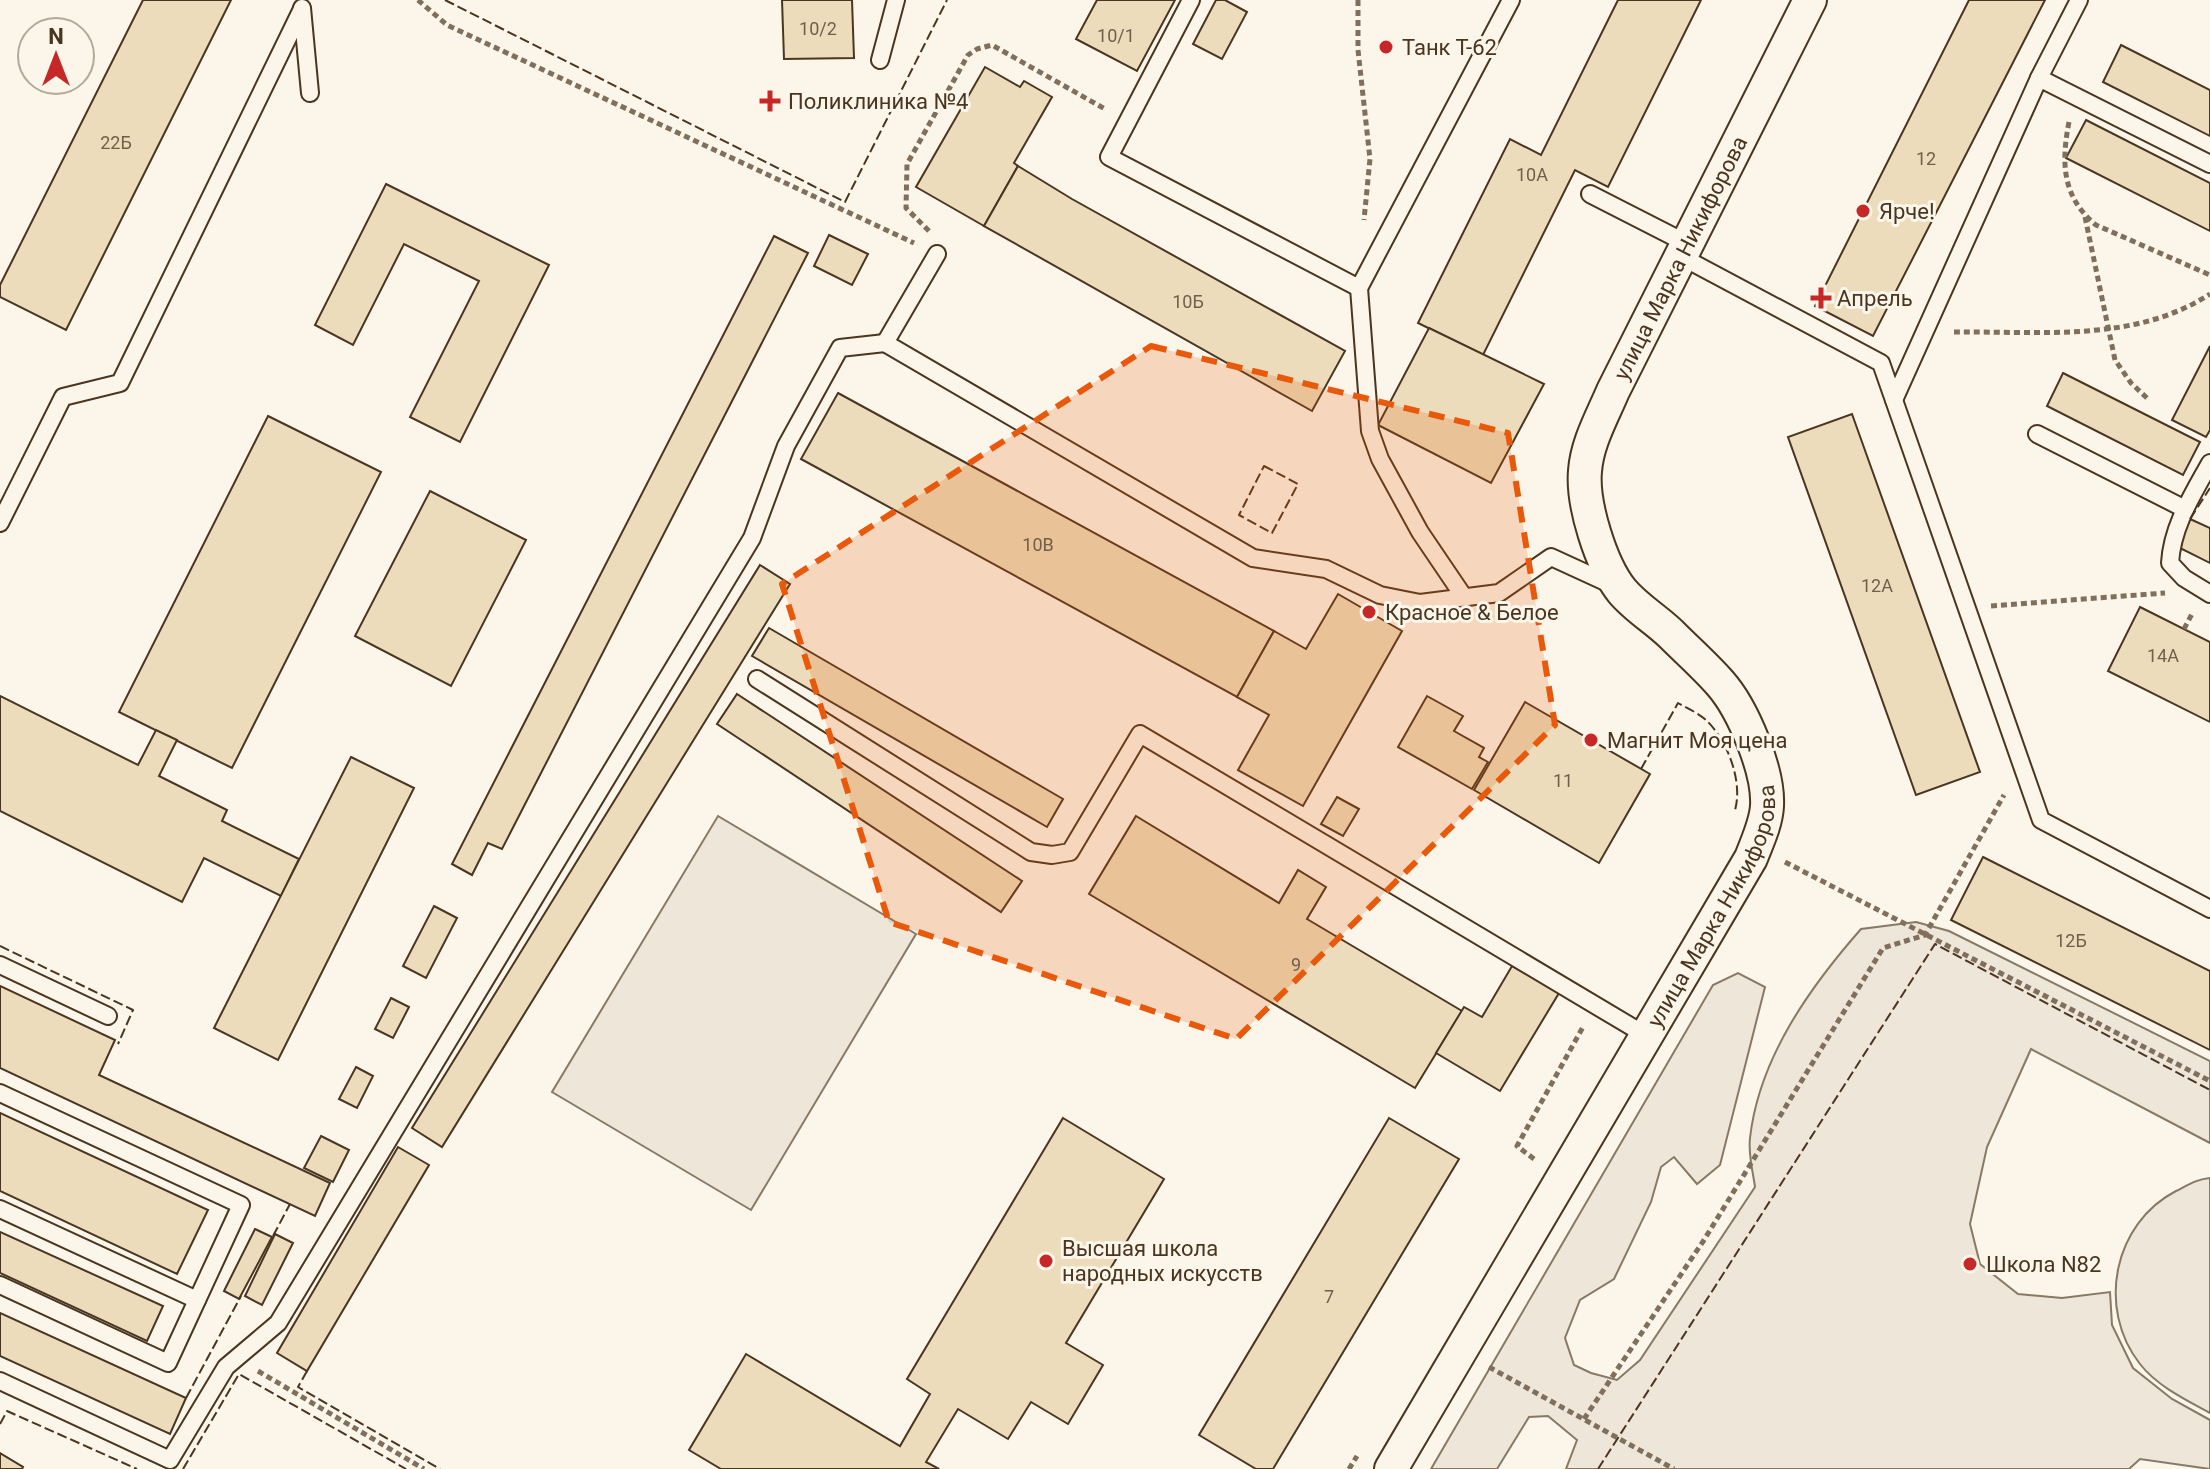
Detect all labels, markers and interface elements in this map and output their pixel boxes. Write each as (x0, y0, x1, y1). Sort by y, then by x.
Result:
north arrow (16, 16, 96, 96)
house number: 10/2 (799, 18, 837, 39)
text: N (48, 24, 64, 49)
house number: 10/1 (1097, 25, 1135, 46)
place label: Танк Т-62 (1402, 35, 1497, 60)
marker: Танк Т-62 (1377, 38, 1395, 56)
place label: Поликлиника №4 (788, 89, 968, 114)
marker: Поликлиника №4 (759, 90, 781, 112)
house number: 22Б (100, 132, 132, 153)
street label: улица Марка Никифорова (1609, 132, 1752, 384)
house number: 12 (1916, 148, 1936, 169)
house number: 10А (1516, 164, 1548, 185)
place label: Ярче! (1879, 199, 1935, 224)
marker: Ярче! (1854, 202, 1872, 220)
place label: Апрель (1837, 286, 1913, 311)
marker: Апрель (1812, 289, 1830, 307)
house number: 10Б (1172, 291, 1204, 312)
house number: 10В (1022, 534, 1054, 555)
house number: 12А (1861, 575, 1893, 596)
place label: Красное & Белое (1385, 600, 1559, 625)
marker: Красное & Белое (1360, 603, 1378, 621)
house number: 14А (2147, 645, 2179, 666)
place label: Магнит Моя цена (1607, 728, 1787, 753)
marker: Магнит Моя цена (1582, 731, 1600, 749)
house number: 11 (1553, 770, 1573, 791)
street label: улица Марка Никифорова (1642, 783, 1780, 1032)
house number: 12Б (2055, 930, 2087, 951)
house number: 9 (1291, 954, 1301, 975)
place label: Высшая школа народных искусств (1062, 1236, 1263, 1286)
marker: Высшая школа народных искусств (1037, 1252, 1055, 1270)
place label: Школа N82 (1986, 1252, 2101, 1277)
marker: Школа N82 (1961, 1255, 1979, 1273)
house number: 7 (1324, 1286, 1334, 1307)

